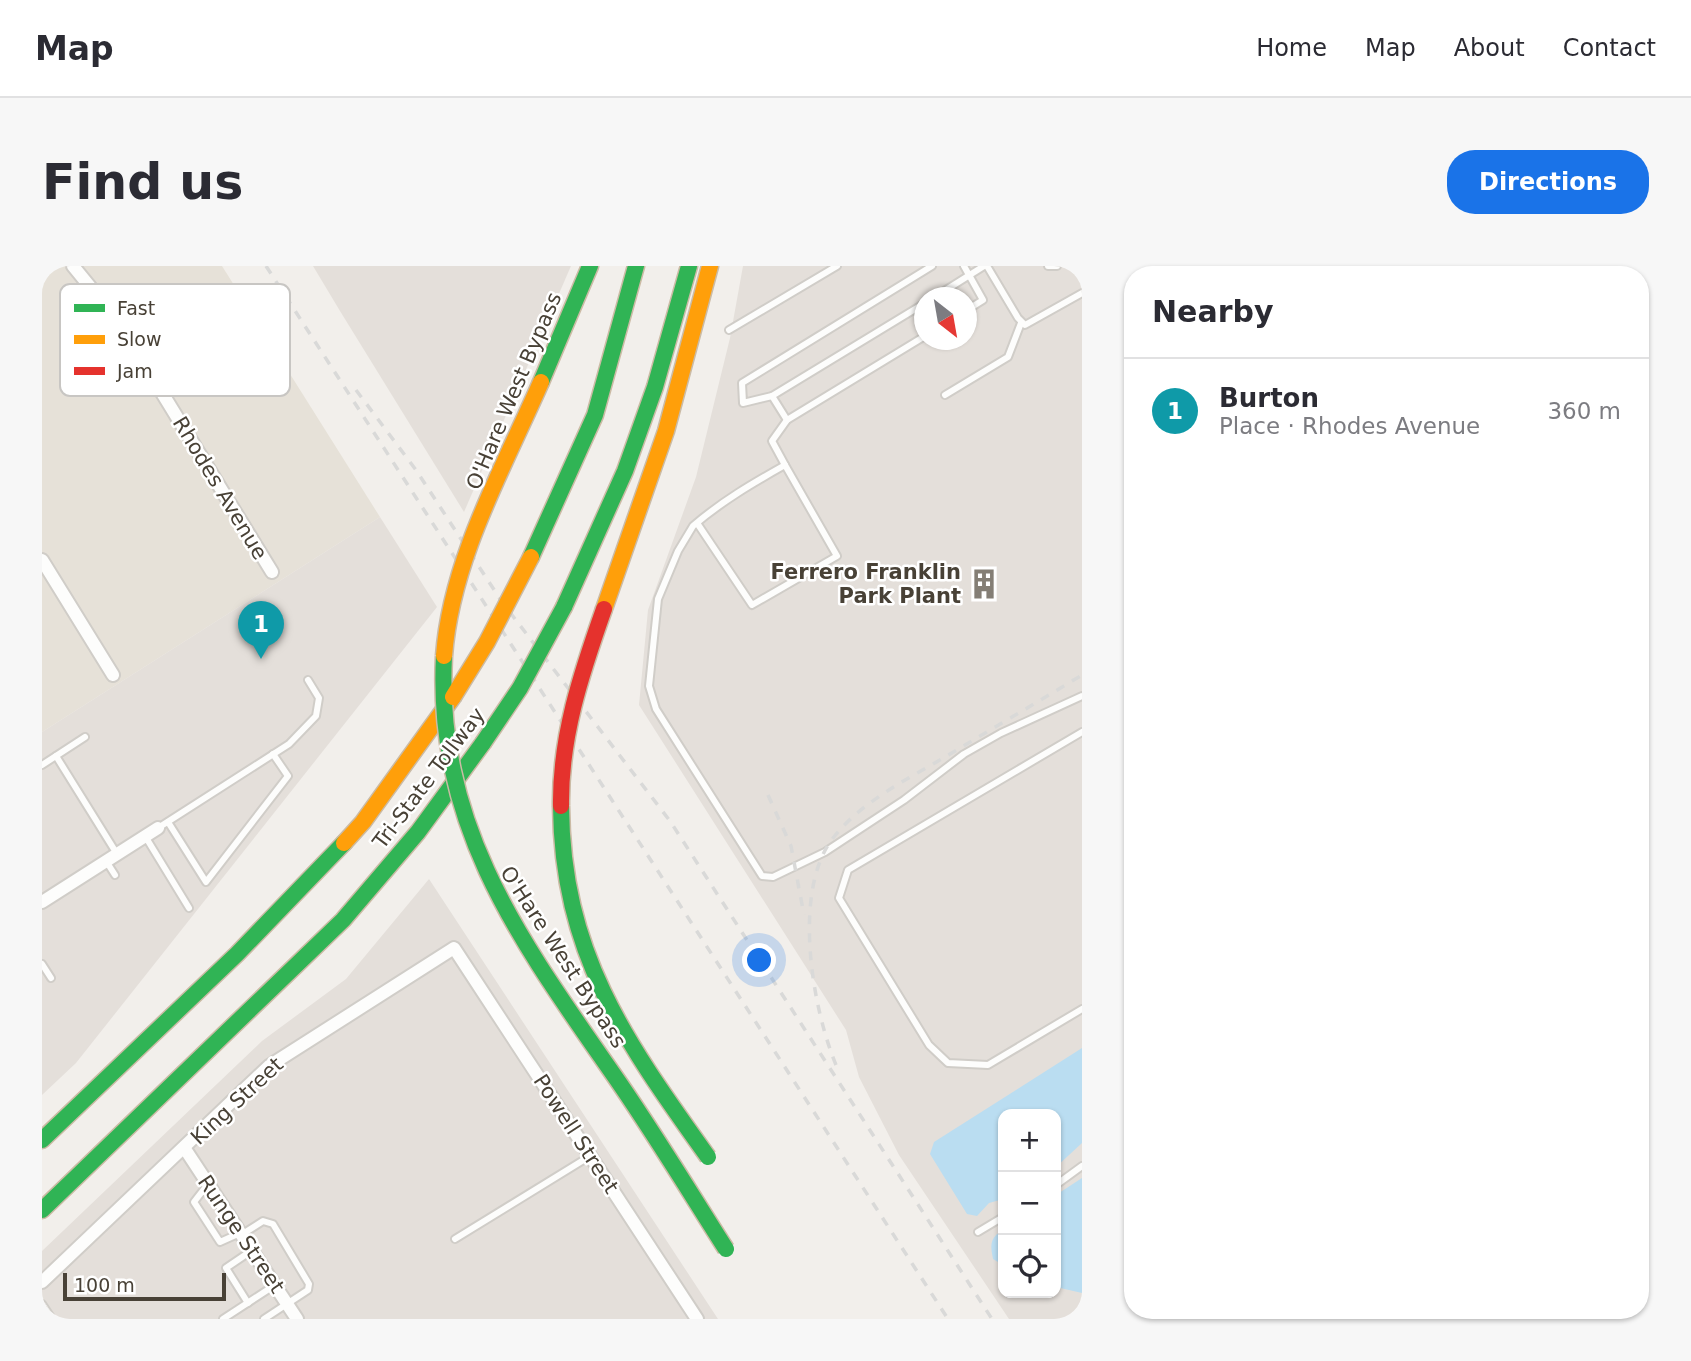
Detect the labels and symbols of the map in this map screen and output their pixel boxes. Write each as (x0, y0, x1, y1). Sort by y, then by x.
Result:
legend (60, 284, 290, 396)
north arrow (914, 287, 977, 350)
street label: O'Hare West Bypass (462, 289, 566, 493)
text: Fast (117, 297, 155, 319)
text: Slow (117, 328, 162, 350)
text: Jam (116, 360, 153, 382)
street label: Rhodes Avenue (168, 412, 272, 564)
place label: Ferrero Franklin Park Plant (770, 560, 961, 608)
building icon: Ferrero Franklin Park Plant (967, 567, 1001, 601)
pin: 1 (238, 601, 284, 659)
street label: Tri-State Tollway (368, 703, 490, 854)
street label: O'Hare West Bypass (495, 862, 631, 1052)
your location (742, 943, 776, 977)
street label: King Street (186, 1052, 288, 1150)
street label: Powell Street (529, 1070, 623, 1198)
street label: Runge Street (193, 1170, 289, 1298)
scale bar (63, 1270, 226, 1302)

